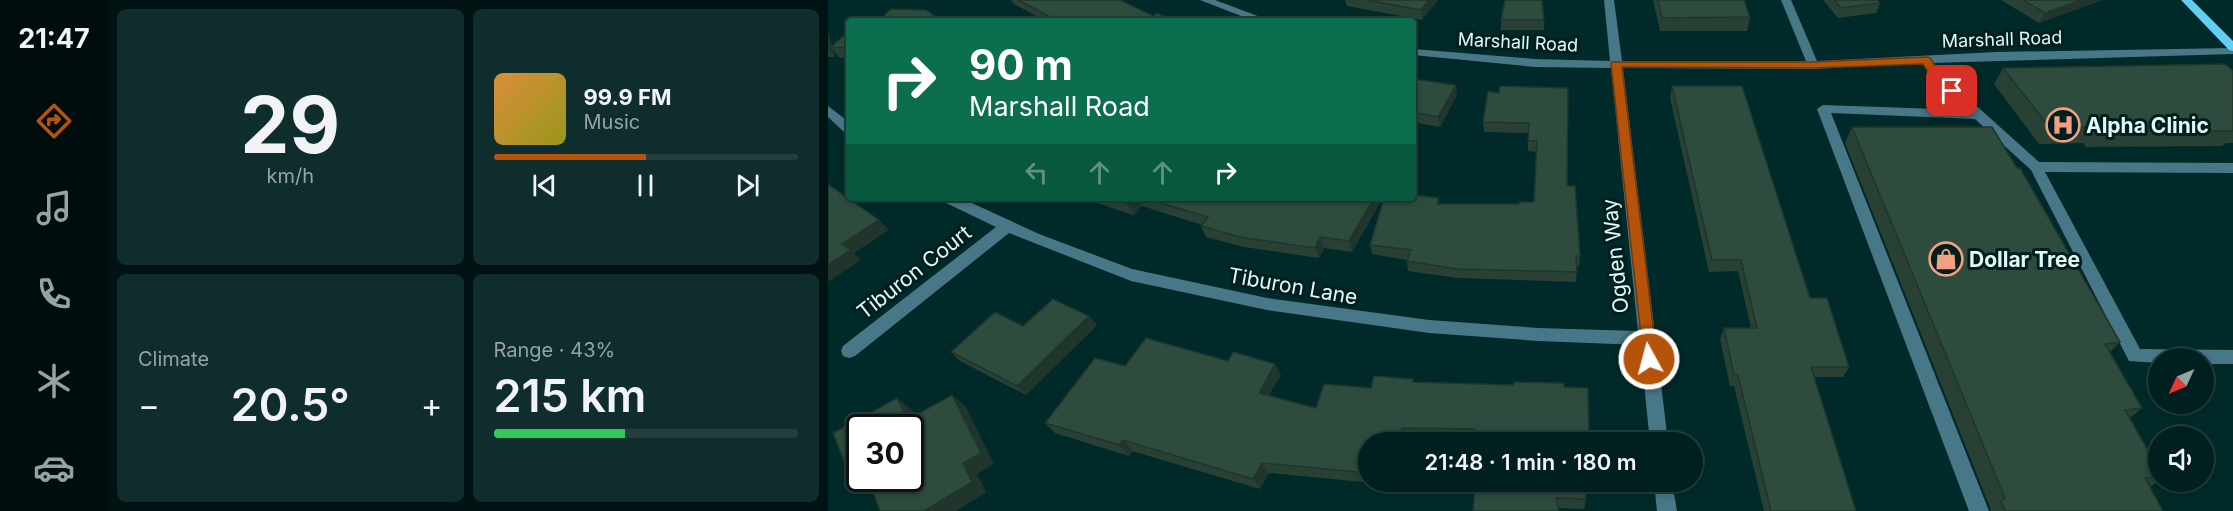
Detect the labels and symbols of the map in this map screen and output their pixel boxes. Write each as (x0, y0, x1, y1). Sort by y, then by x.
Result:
street label: Marshall Road (1941, 26, 2063, 52)
street label: Marshall Road (1457, 28, 1579, 56)
pin (1926, 65, 1977, 116)
hospital icon: Alpha Clinic (2045, 107, 2081, 143)
place label: Alpha Clinic (2086, 113, 2209, 138)
street label: Ogden Way (1597, 197, 1633, 315)
street label: Tiburon Court (852, 220, 976, 324)
shop icon: Dollar Tree (1928, 241, 1964, 277)
place label: Dollar Tree (1969, 247, 2080, 272)
street label: Tiburon Lane (1226, 262, 1360, 310)
position arrow (1617, 327, 1681, 391)
north arrow (2148, 348, 2214, 414)
speed limit sign: 30 (846, 414, 924, 492)

